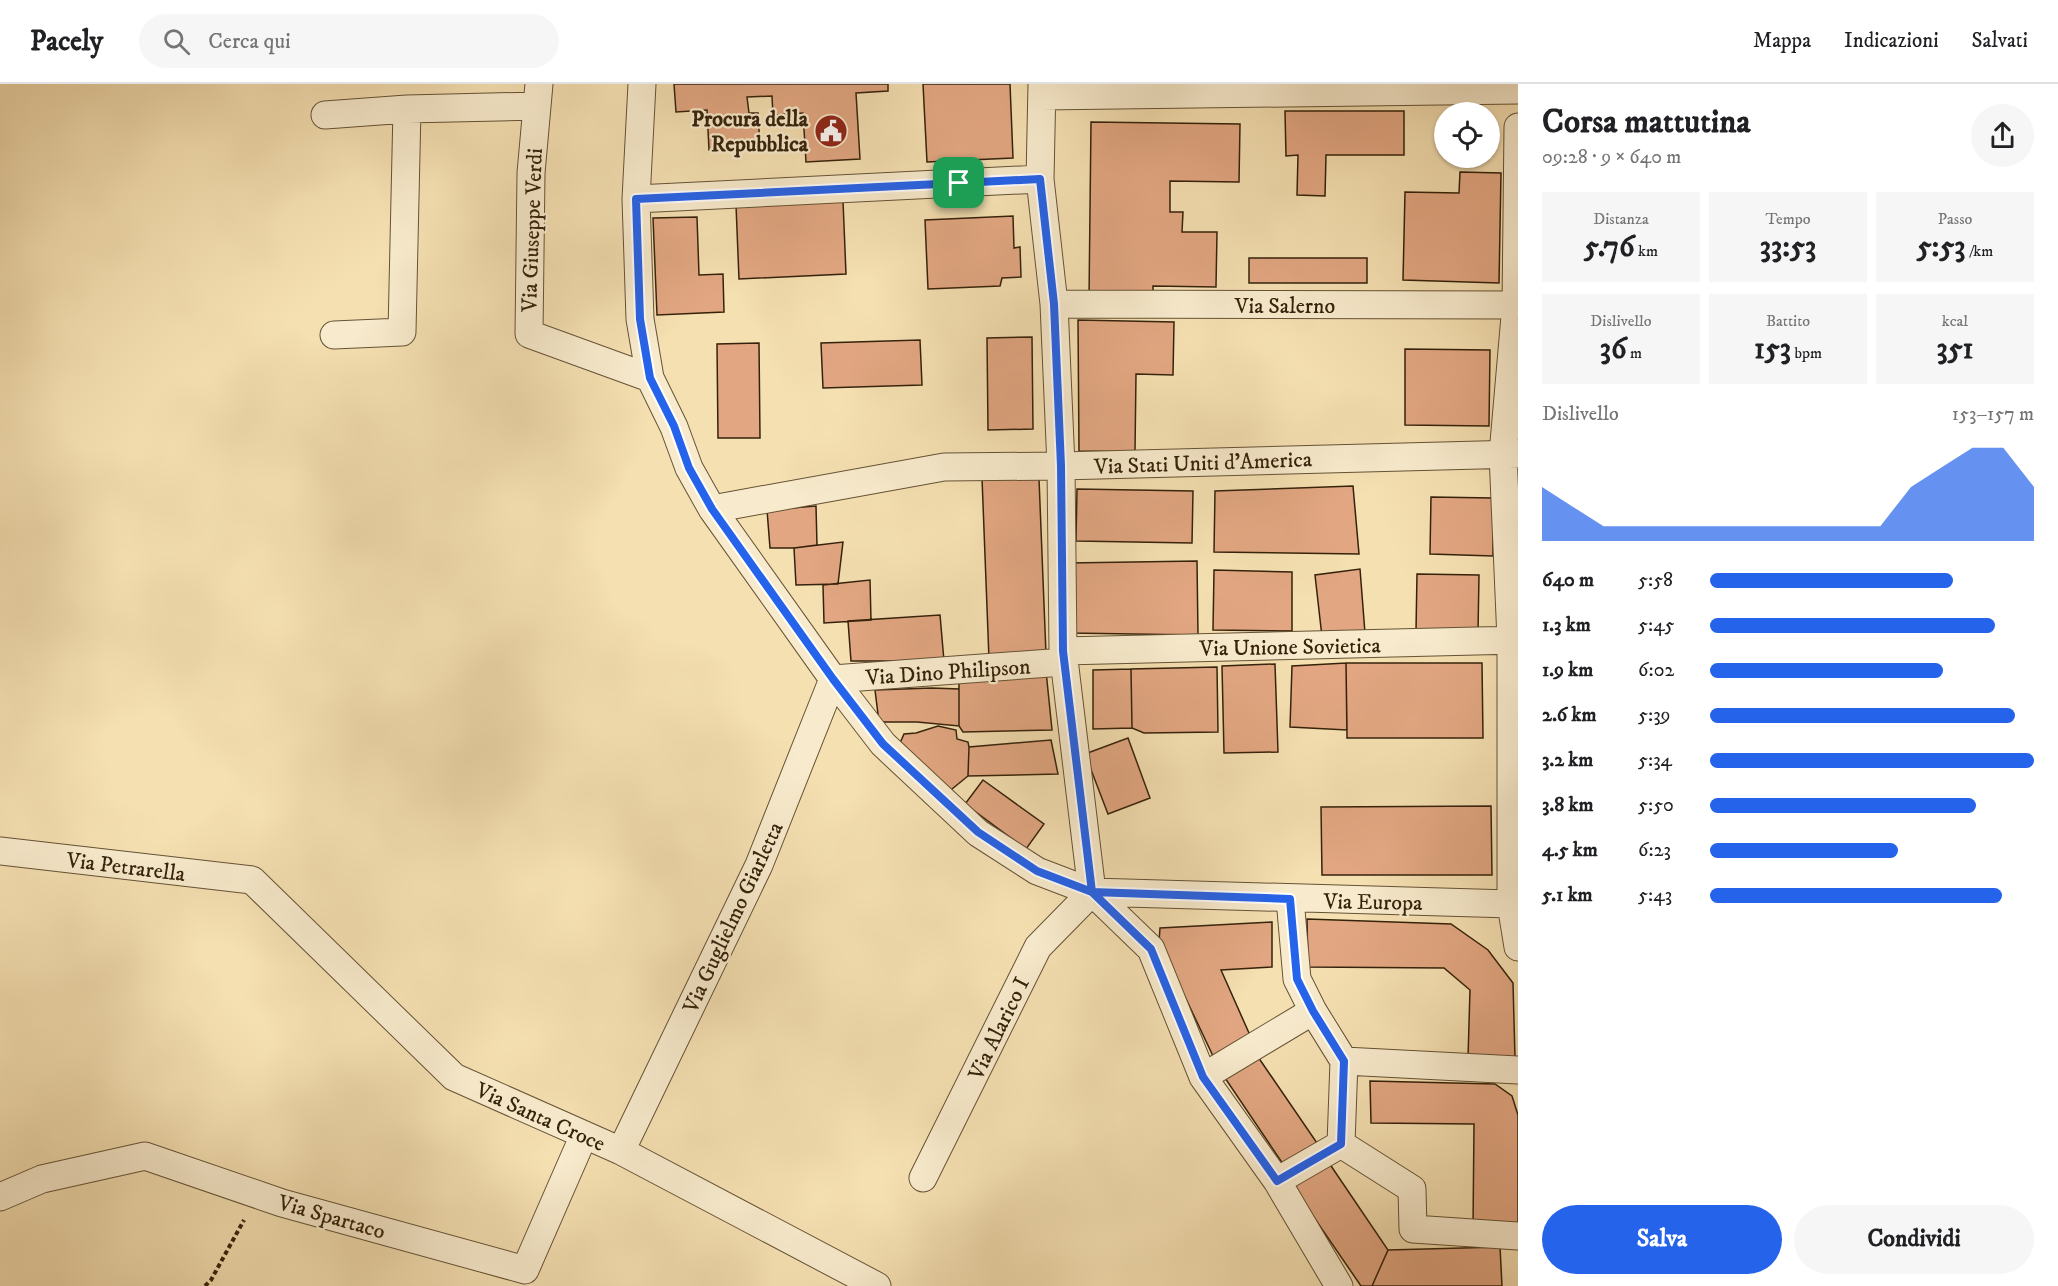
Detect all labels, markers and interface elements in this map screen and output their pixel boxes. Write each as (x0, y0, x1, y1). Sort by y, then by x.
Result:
search box (139, 14, 559, 68)
text: Pacely (30, 24, 103, 59)
icon: search (160, 25, 193, 58)
text: Cerca qui (208, 28, 291, 55)
text: Mappa (1753, 28, 1811, 54)
text: Indicazioni (1844, 28, 1939, 54)
text: Salvati (1972, 28, 2028, 54)
map controls (1434, 102, 1500, 168)
button: locate (1434, 102, 1500, 168)
text: Corsa mattutina (1542, 102, 1751, 143)
button: share (1971, 104, 2034, 167)
place label: Procura della Repubblica (691, 106, 809, 158)
public building icon: Procura della Repubblica (813, 113, 849, 149)
text: 09:28 · 9 × 640 m (1542, 145, 1681, 170)
street label: Via Giuseppe Verdi (516, 148, 549, 314)
pin (933, 157, 984, 208)
icon: arrive (942, 166, 975, 199)
text: Distanza (1593, 209, 1649, 229)
text: Tempo (1766, 209, 1810, 229)
text: Passo (1938, 209, 1972, 229)
text: 5.76 (1584, 229, 1635, 266)
text: 33:53 (1760, 229, 1816, 266)
text: 5:53 (1917, 229, 1966, 266)
text: km (1635, 241, 1658, 261)
text: /km (1966, 241, 1993, 261)
street label: Via Salerno (1234, 293, 1335, 320)
text: Dislivello (1590, 311, 1652, 331)
text: Battito (1766, 311, 1810, 331)
text: kcal (1942, 311, 1968, 331)
text: 36 (1600, 331, 1627, 368)
text: 153 (1754, 331, 1791, 368)
text: 351 (1936, 331, 1974, 368)
text: m (1627, 343, 1642, 363)
text: bpm (1791, 343, 1822, 363)
text: Dislivello (1542, 402, 1619, 427)
text: 153–157 m (1952, 402, 2034, 427)
street label: Via Stati Uniti d'America (1093, 446, 1313, 481)
text: 640 m (1542, 568, 1594, 593)
text: 5:58 (1638, 568, 1673, 593)
text: 1.3 km (1542, 613, 1591, 638)
text: 5:45 (1638, 613, 1674, 638)
street label: Via Unione Sovietica (1198, 632, 1382, 663)
street label: Via Dino Philipson (864, 653, 1032, 692)
text: 1.9 km (1542, 658, 1593, 683)
text: 6:02 (1638, 658, 1674, 683)
text: 2.6 km (1542, 703, 1597, 728)
text: 5:39 (1638, 703, 1671, 728)
text: 3.2 km (1542, 748, 1593, 773)
text: 5:34 (1638, 748, 1672, 773)
text: 3.8 km (1542, 793, 1593, 818)
text: 5:50 (1638, 793, 1674, 818)
street label: Via Guglielmo Giarletta (677, 817, 790, 1018)
text: 4.5 km (1542, 838, 1598, 863)
text: 6:23 (1638, 838, 1671, 863)
street label: Via Petrarella (64, 847, 187, 888)
text: 5.1 km (1542, 883, 1593, 908)
text: 5:43 (1638, 883, 1672, 908)
street label: Via Europa (1322, 888, 1423, 917)
street label: Via Alarico I (962, 973, 1036, 1085)
street label: Via Santa Croce (471, 1076, 609, 1158)
street label: Via Spartaco (274, 1189, 388, 1246)
button: Salva (1542, 1205, 1782, 1274)
button: Condividi (1794, 1205, 2034, 1274)

